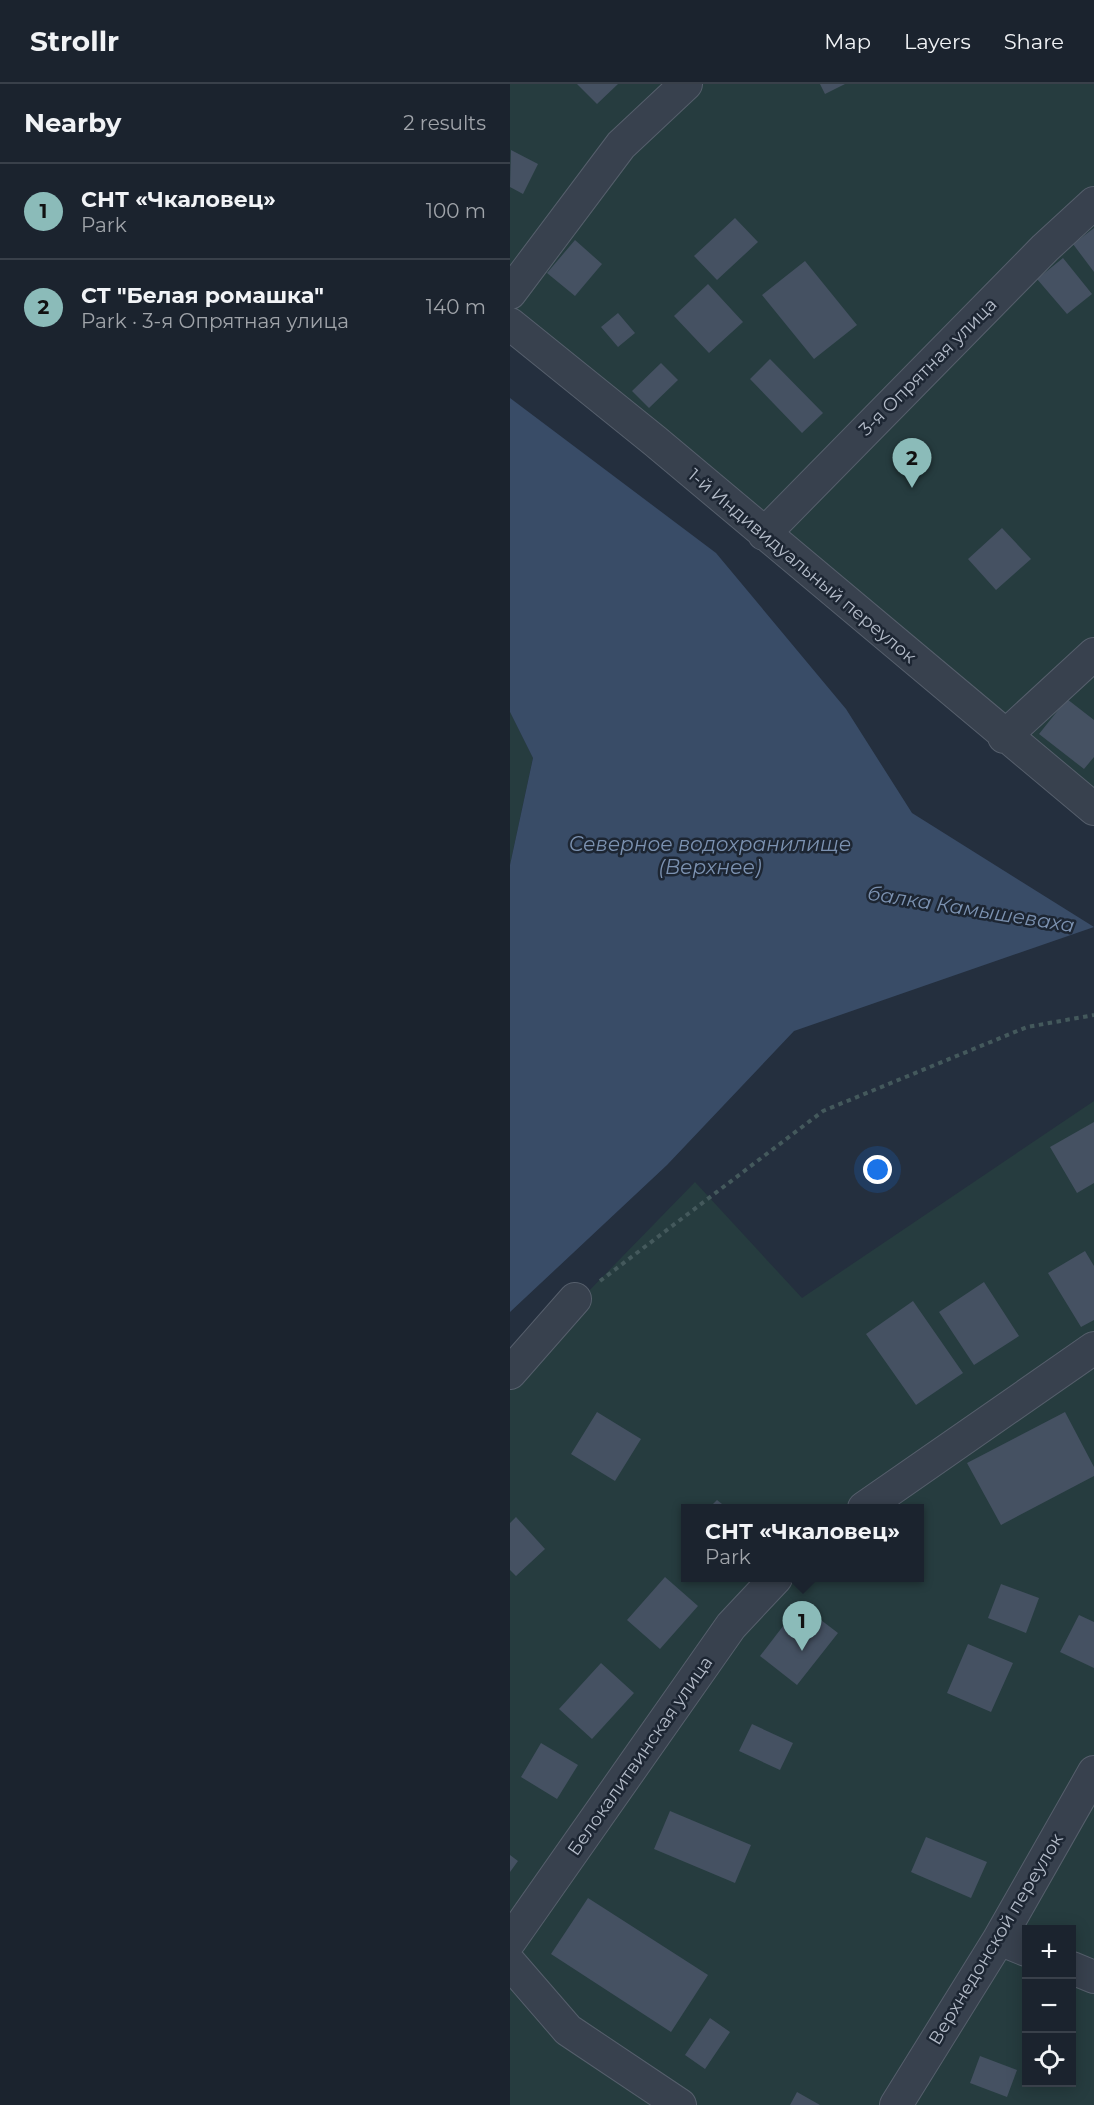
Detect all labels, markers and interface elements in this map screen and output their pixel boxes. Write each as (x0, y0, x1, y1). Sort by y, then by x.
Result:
text: Strollr (30, 24, 119, 58)
text: Map (824, 29, 871, 54)
text: Layers (904, 29, 971, 54)
text: Share (1004, 29, 1064, 54)
text: Nearby (24, 107, 121, 139)
text: 2 results (403, 111, 486, 135)
text: СНТ «Чкаловец» (81, 186, 276, 213)
text: 1 (40, 199, 47, 223)
text: 100 m (426, 199, 486, 223)
text: Park (81, 213, 127, 237)
text: СТ "Белая ромашка" (81, 282, 324, 309)
street label: 3-я Опрятная улица (855, 294, 1001, 440)
text: 2 (38, 295, 49, 319)
text: 140 m (426, 295, 486, 319)
text: Park · 3-я Опрятная улица (81, 309, 349, 333)
pin: 2 (892, 438, 932, 488)
street label: 1-й Индивидуальный переулок (683, 464, 921, 668)
water label: Северное водохранилище (Верхнее) (569, 832, 851, 879)
water label: балка Камышеваха (866, 881, 1076, 937)
your location (863, 1155, 892, 1184)
popup (681, 1504, 924, 1582)
text: СНТ «Чкаловец» (705, 1518, 900, 1545)
text: Park (705, 1545, 751, 1569)
pin: 1 (782, 1602, 822, 1651)
street label: Белокалитвинская улица (563, 1652, 717, 1860)
street label: Верхнедонской переулок (924, 1829, 1068, 2049)
map controls (1022, 1925, 1076, 2087)
button: + (1022, 1925, 1076, 1979)
button: − (1022, 1979, 1076, 2033)
button: locate (1022, 2033, 1076, 2087)

